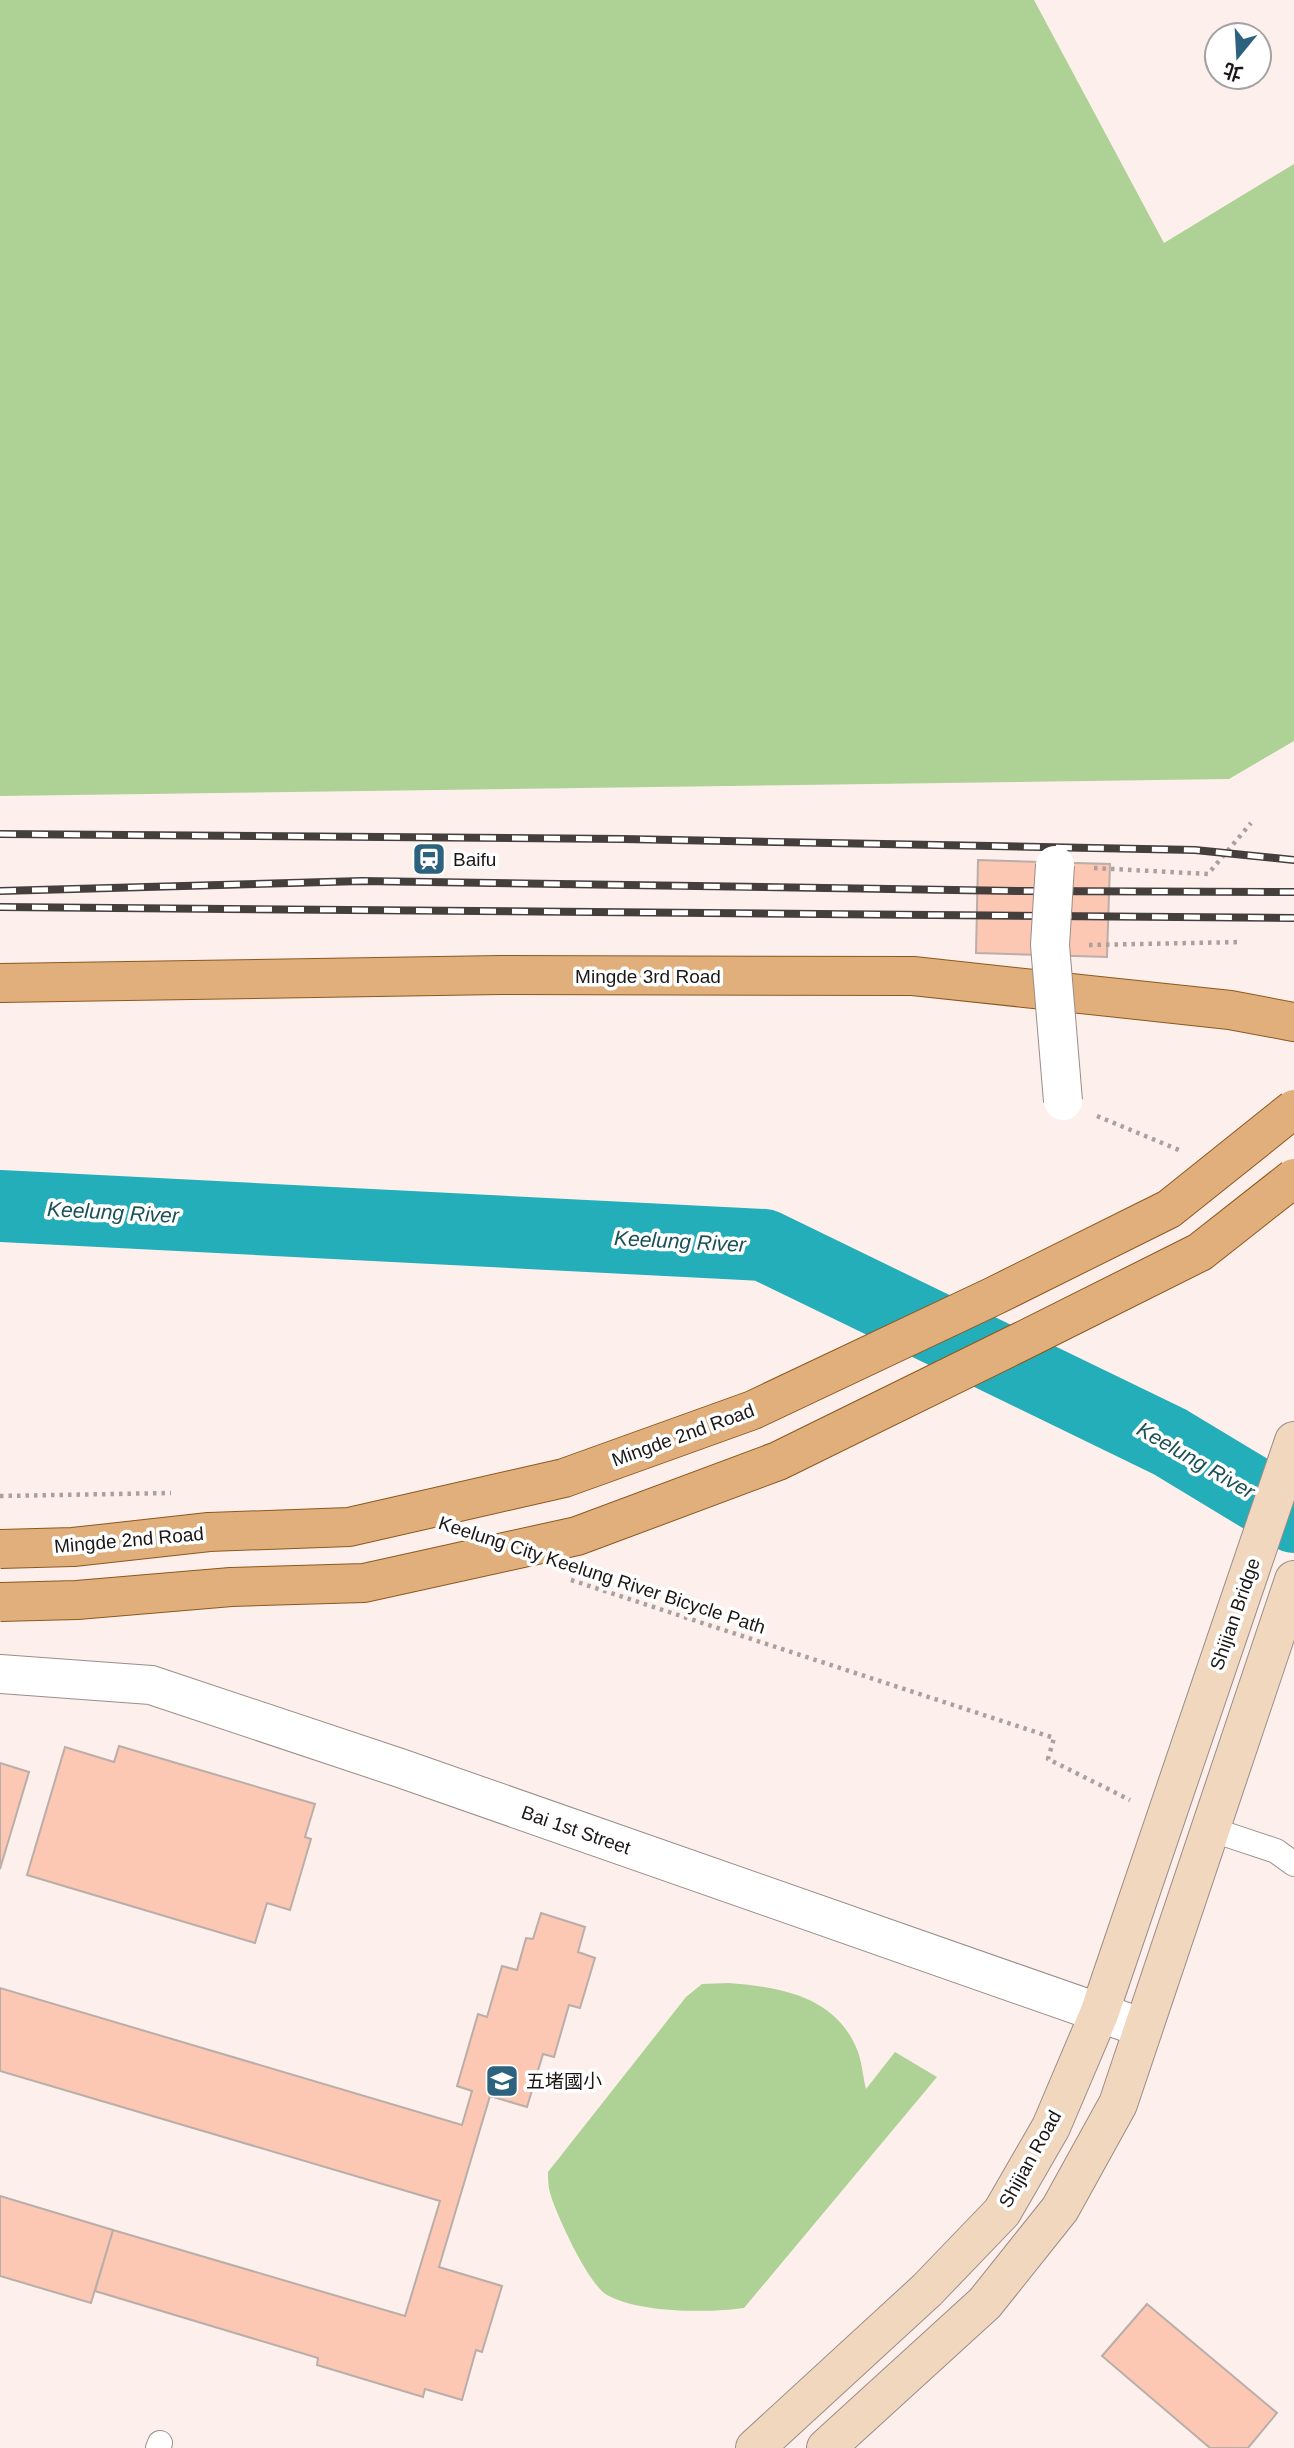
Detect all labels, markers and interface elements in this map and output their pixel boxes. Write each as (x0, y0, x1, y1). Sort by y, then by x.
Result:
north arrow (1203, 21, 1273, 91)
text: 北 (1221, 59, 1245, 85)
station icon: Baifu (410, 840, 448, 878)
place label: Baifu (453, 849, 496, 870)
street label: Mingde 3rd Road (575, 966, 721, 987)
water label: Keelung River (47, 1197, 180, 1227)
water label: Keelung River (614, 1226, 747, 1256)
street label: Mingde 2nd Road (609, 1399, 757, 1471)
water label: Keelung River (1133, 1417, 1260, 1503)
street label: Keelung City Keelung River Bicycle Path (436, 1512, 768, 1638)
street label: Mingde 2nd Road (53, 1523, 205, 1557)
street label: Shijian Bridge (1206, 1555, 1264, 1673)
street label: Bai 1st Street (519, 1802, 634, 1859)
school or university icon: 五堵國小 (483, 2062, 521, 2100)
place label: 五堵國小 (526, 2071, 602, 2092)
street label: Shijian Road (995, 2107, 1065, 2211)

